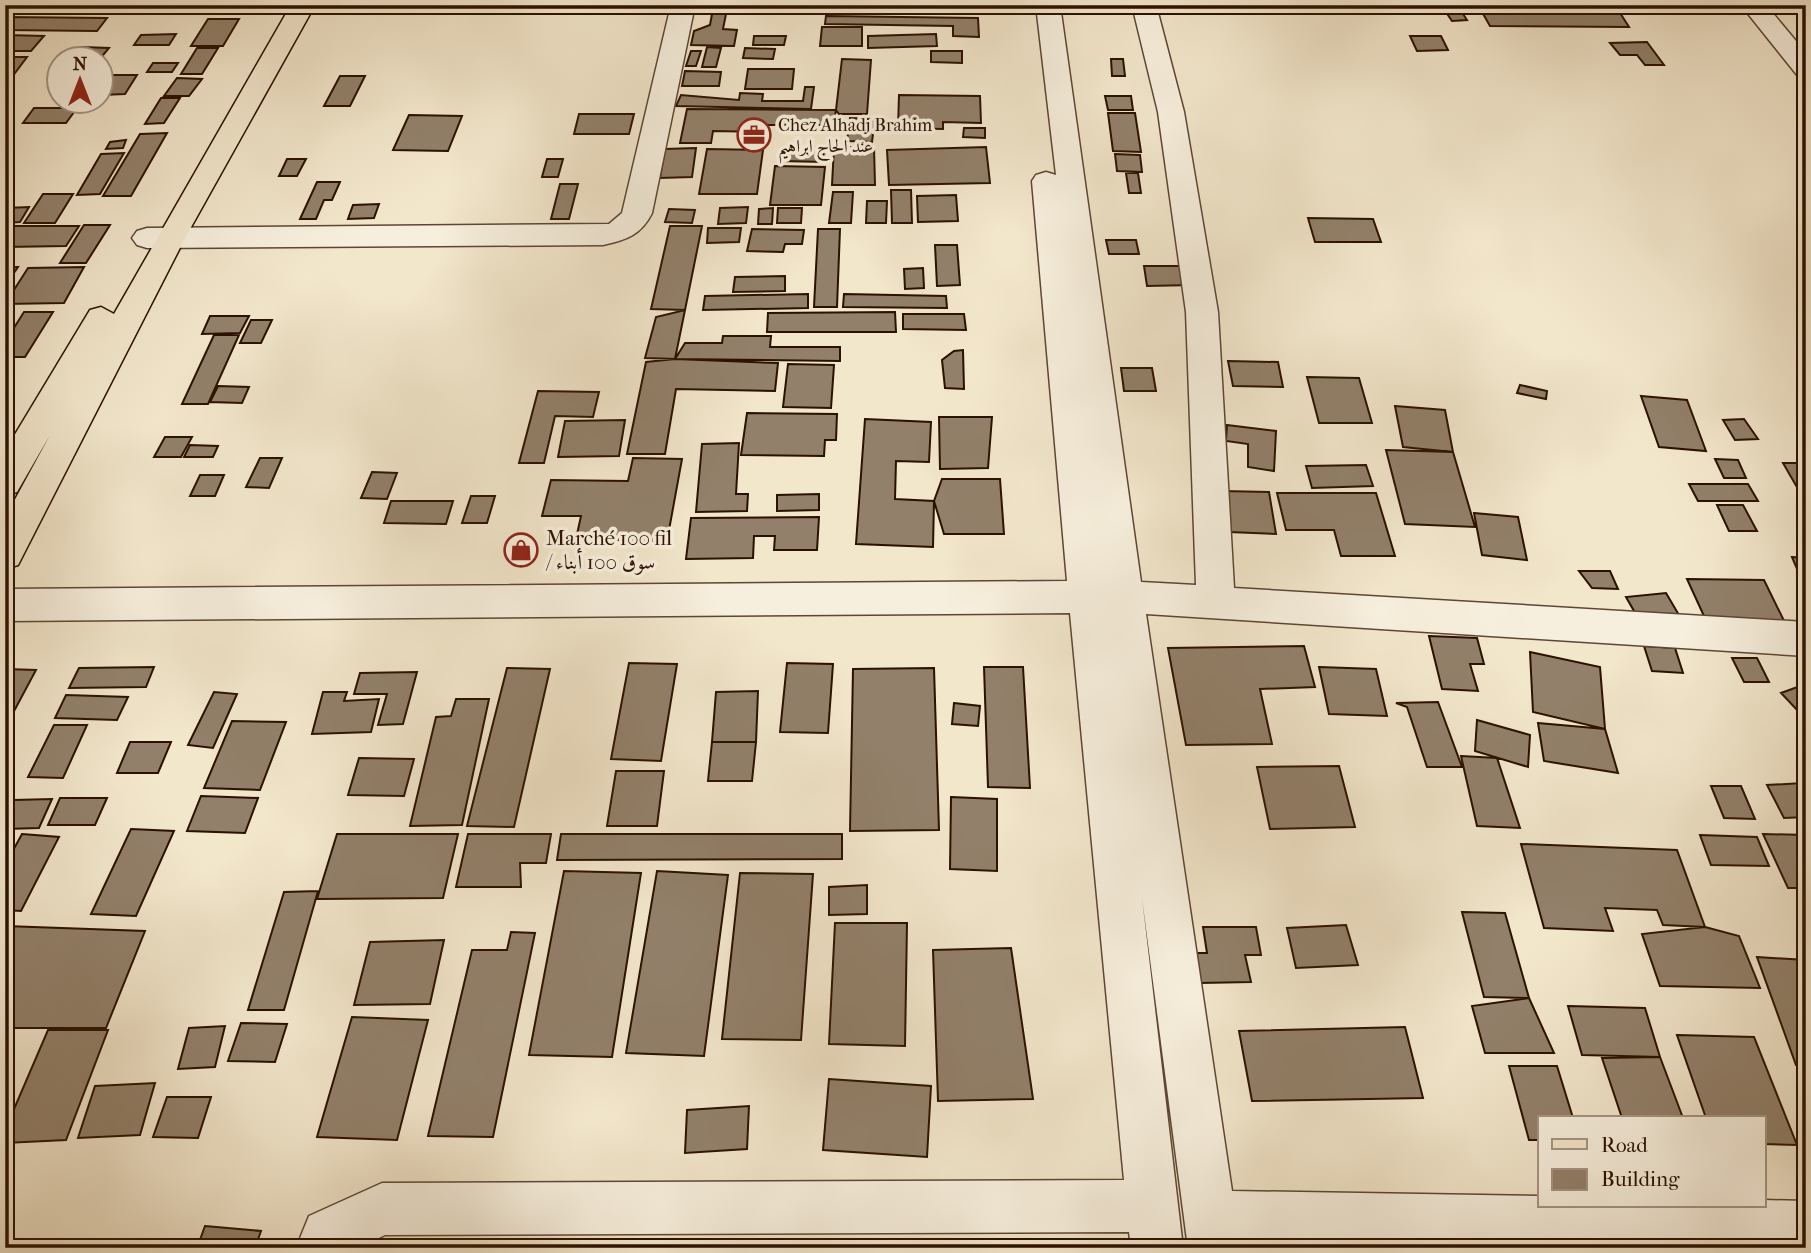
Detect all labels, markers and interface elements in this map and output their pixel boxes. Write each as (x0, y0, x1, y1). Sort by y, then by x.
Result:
north arrow (46, 46, 116, 116)
text: N (73, 53, 88, 75)
place label: Chez Alhadj Brahim عند الحاج ابراهيم (778, 115, 932, 164)
office icon: Chez Alhadj Brahim عند الحاج ابراهيم (735, 116, 773, 154)
place label: Marché 100 fil / سوق 100 أبناء (545, 526, 672, 575)
shop icon: Marché 100 fil / سوق 100 أبناء (502, 531, 540, 569)
legend (1538, 1116, 1766, 1208)
text: Road (1601, 1133, 1648, 1157)
text: Building (1601, 1167, 1680, 1191)

